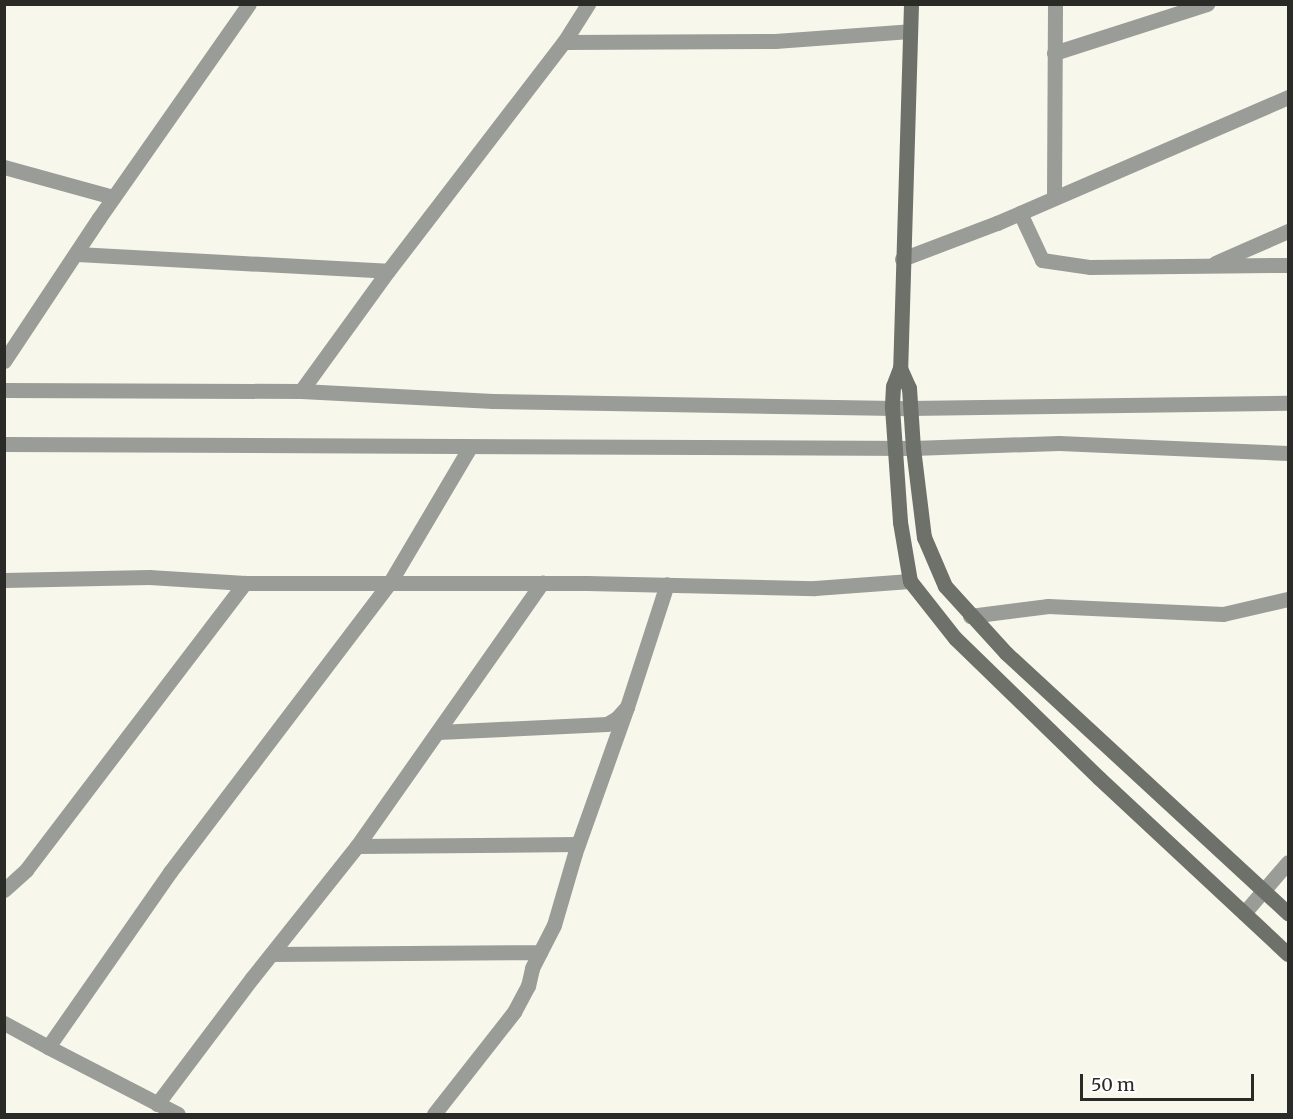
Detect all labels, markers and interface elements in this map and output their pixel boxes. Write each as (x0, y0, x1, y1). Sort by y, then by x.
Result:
scale bar (1083, 1062, 1257, 1100)
text: 50 m (1091, 1073, 1135, 1096)

